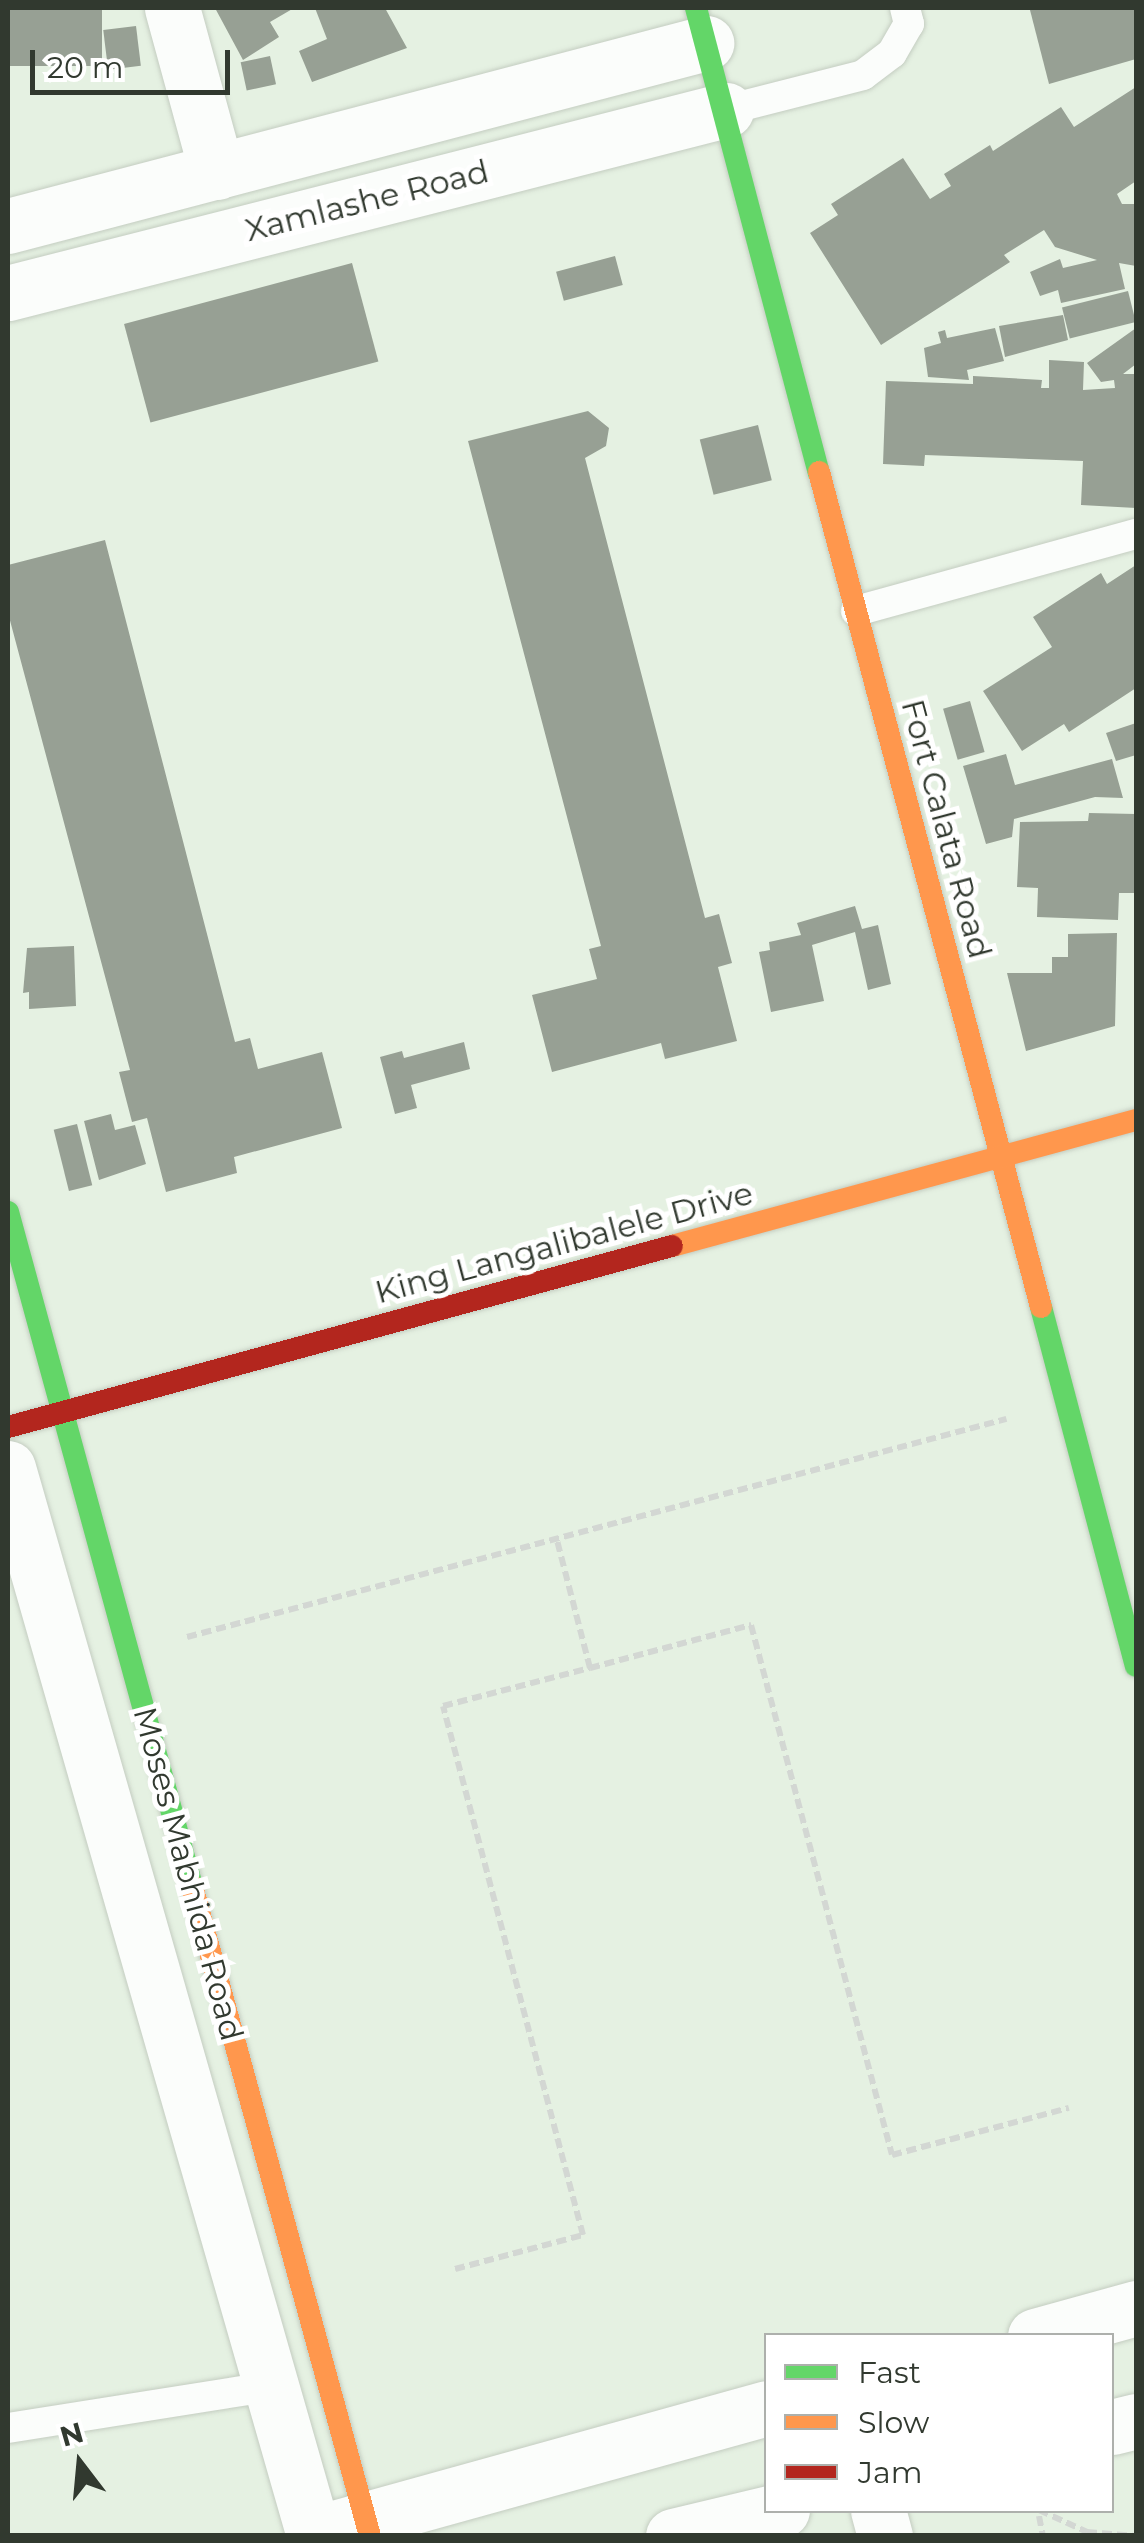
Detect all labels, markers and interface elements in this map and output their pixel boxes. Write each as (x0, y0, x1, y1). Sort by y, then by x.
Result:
scale bar (35, 30, 235, 92)
text: 20 m (47, 49, 124, 86)
street label: Xamlashe Road (241, 152, 493, 250)
street label: Fort Calata Road (893, 695, 999, 963)
street label: King Langalibalele Drive (371, 1174, 757, 1312)
street label: Moses Mabhida Road (125, 1703, 251, 2045)
legend (764, 2333, 1114, 2513)
text: Fast (858, 2354, 921, 2391)
text: Slow (858, 2404, 929, 2441)
north arrow (30, 2413, 130, 2513)
text: N (56, 2415, 87, 2454)
text: Jam (858, 2454, 923, 2491)

